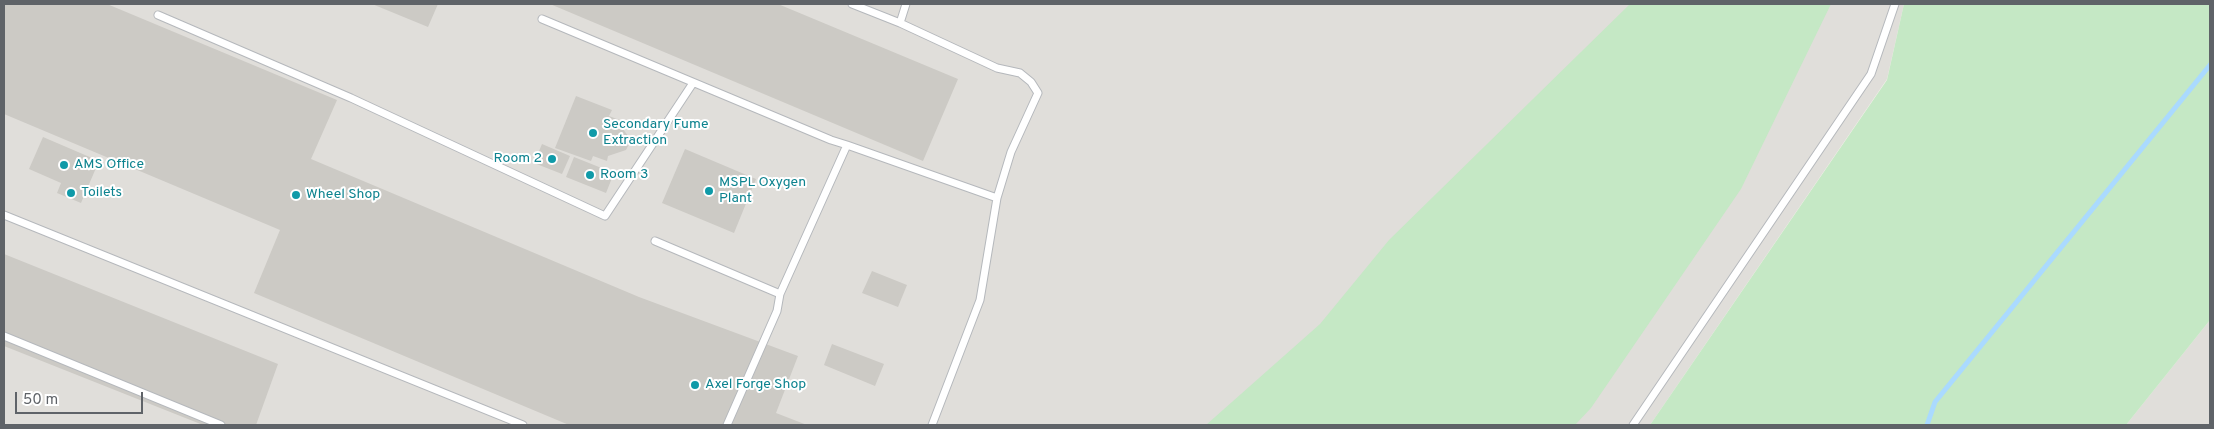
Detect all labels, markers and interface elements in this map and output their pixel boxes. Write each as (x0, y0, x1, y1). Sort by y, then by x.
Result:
place label: Secondary Fume Extraction (603, 117, 709, 150)
marker: Secondary Fume Extraction (587, 127, 599, 139)
place label: Room 2 (494, 151, 542, 167)
marker: Room 2 (546, 153, 558, 165)
place label: AMS Office (74, 157, 144, 173)
marker: AMS Office (58, 159, 70, 171)
place label: Room 3 (600, 167, 648, 183)
marker: Room 3 (584, 169, 596, 181)
place label: MSPL Oxygen Plant (719, 175, 806, 208)
place label: Toilets (81, 185, 122, 201)
marker: MSPL Oxygen Plant (703, 185, 715, 197)
marker: Toilets (65, 187, 77, 199)
place label: Wheel Shop (306, 187, 380, 203)
marker: Wheel Shop (290, 189, 302, 201)
place label: Axel Forge Shop (705, 377, 806, 393)
marker: Axel Forge Shop (689, 379, 701, 391)
scale bar (18, 382, 145, 414)
text: 50 m (23, 391, 58, 410)

